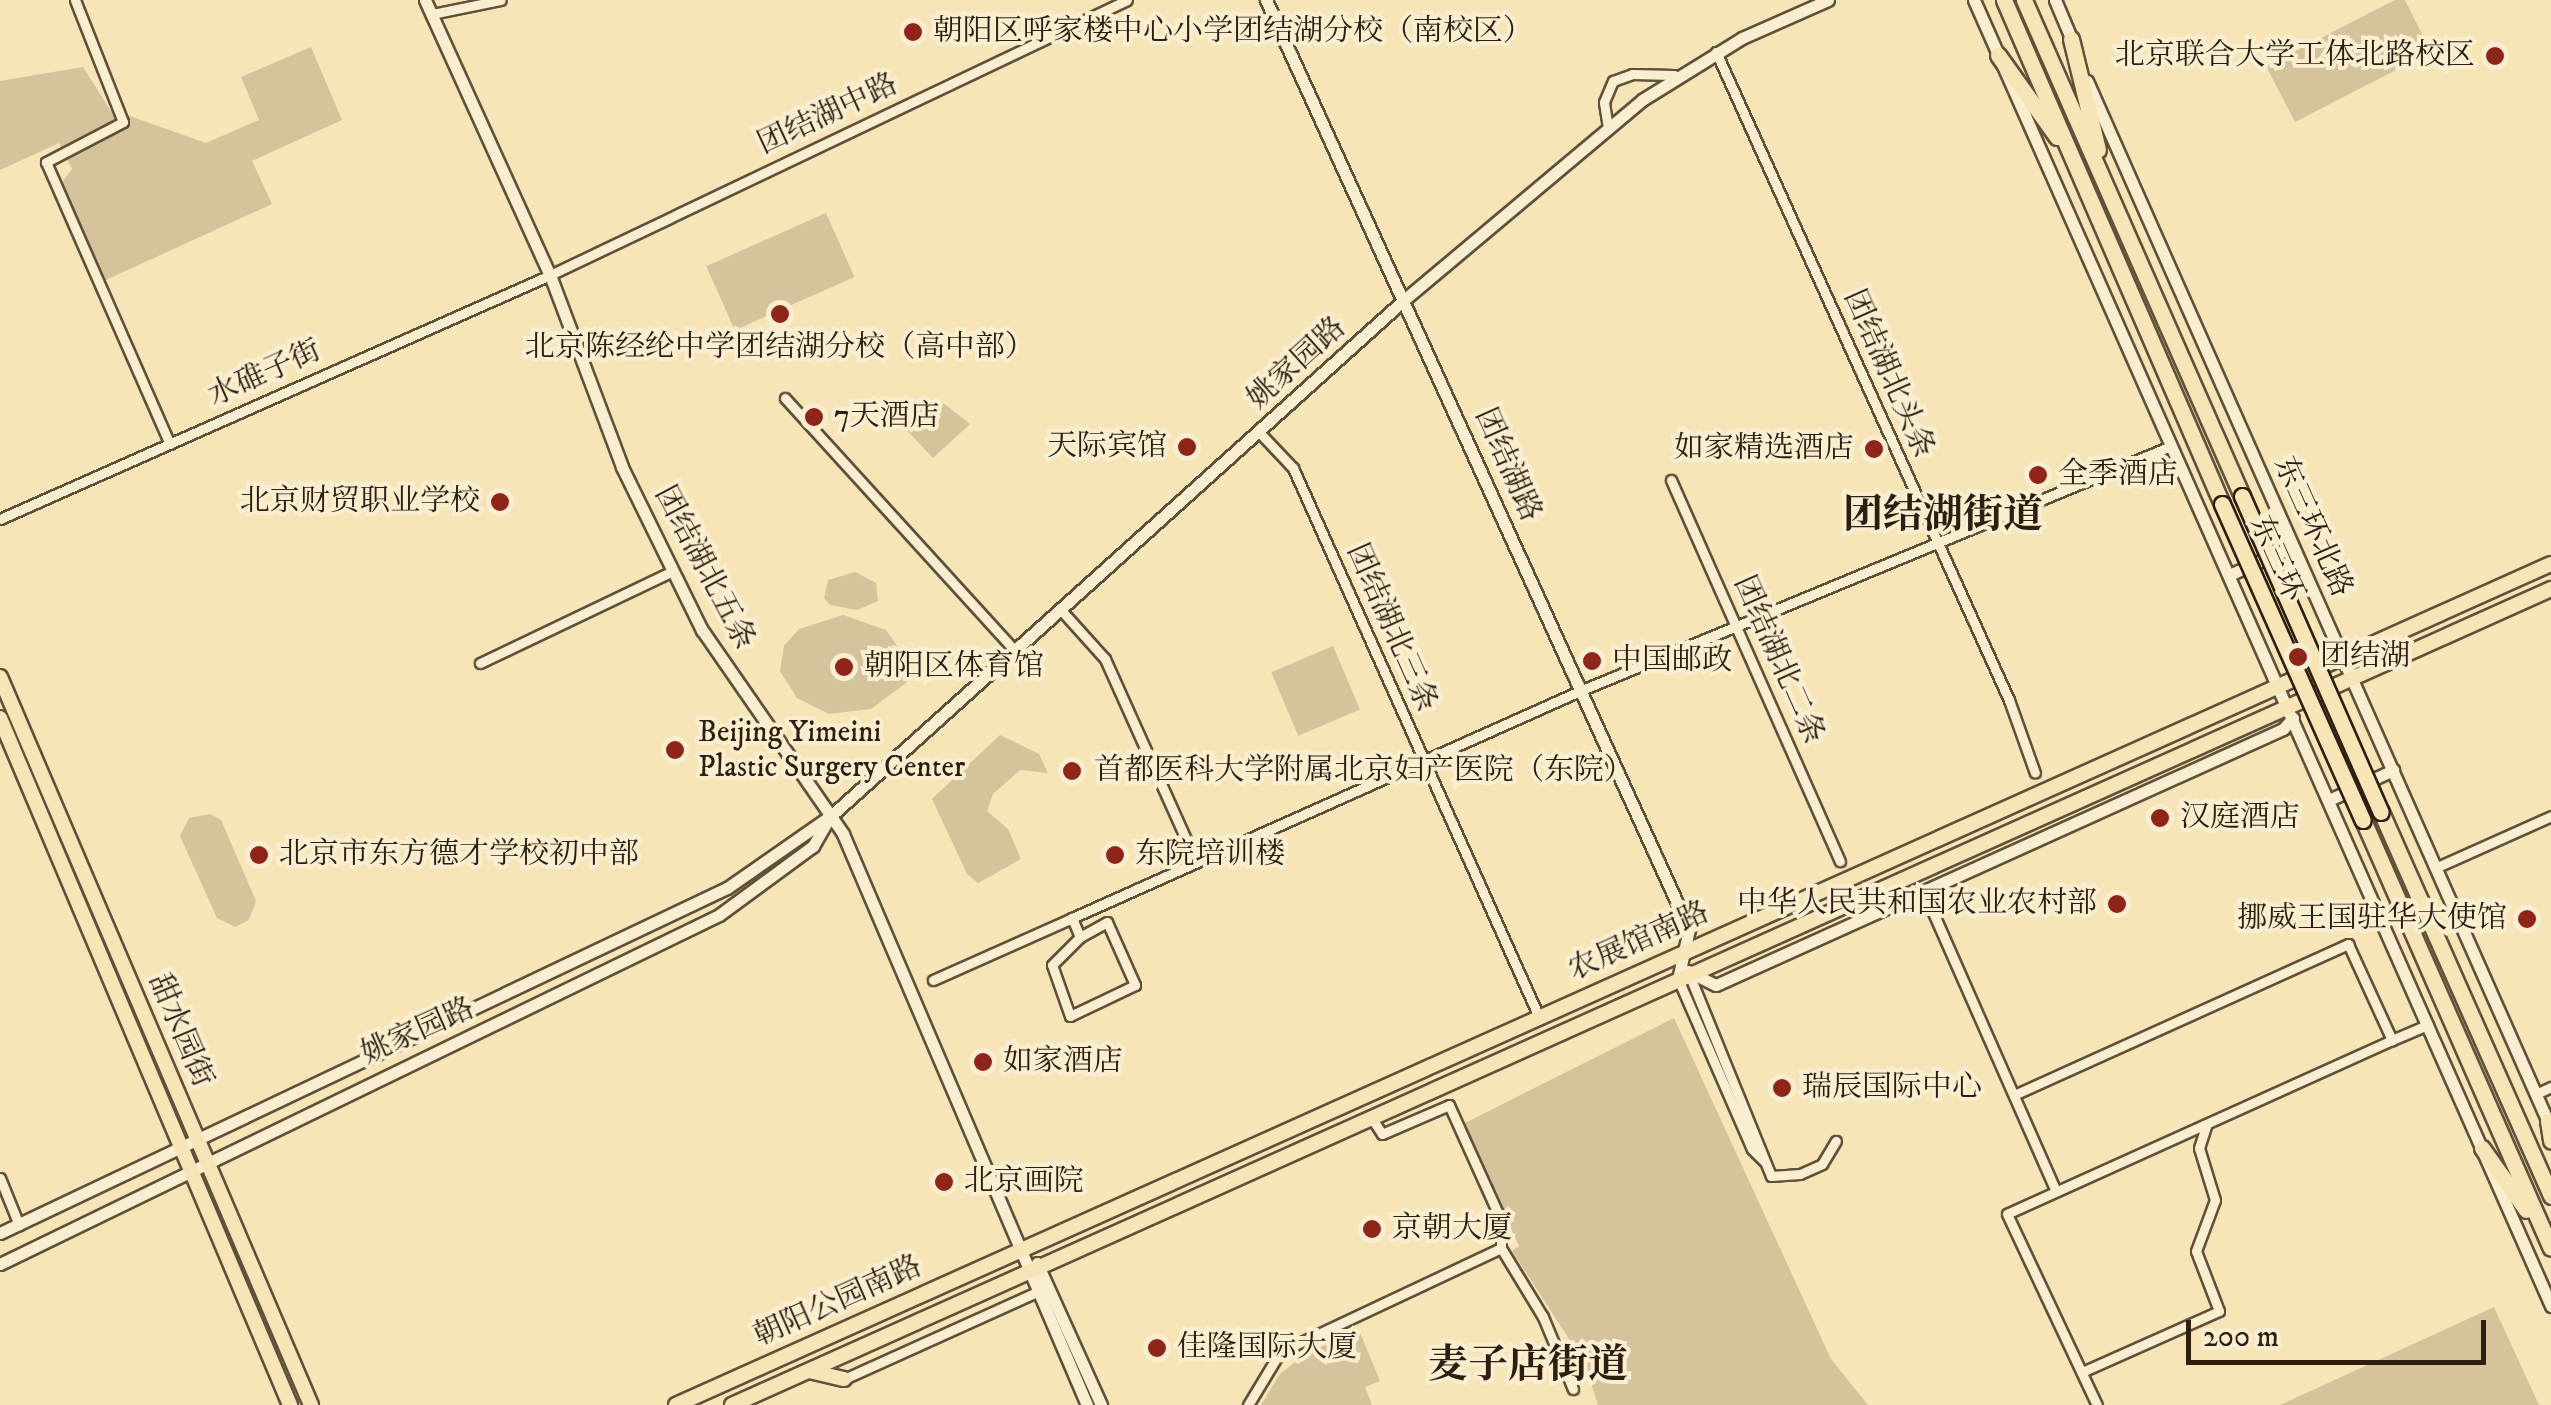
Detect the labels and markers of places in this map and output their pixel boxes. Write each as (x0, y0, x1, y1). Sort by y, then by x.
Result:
place label: 朝阳区呼家楼中心小学团结湖分校（南校区） (933, 14, 1533, 50)
marker: 朝阳区呼家楼中心小学团结湖分校（南校区） (902, 21, 924, 43)
place label: 北京联合大学工体北路校区 (2115, 38, 2475, 74)
marker: 北京联合大学工体北路校区 (2484, 45, 2506, 67)
marker: 北京陈经纶中学团结湖分校（高中部） (769, 303, 791, 325)
place label: 北京陈经纶中学团结湖分校（高中部） (525, 330, 1035, 366)
place label: 7天酒店 (834, 399, 940, 435)
marker: 7天酒店 (803, 406, 825, 428)
place label: 天际宾馆 (1047, 429, 1167, 465)
place label: 如家精选酒店 (1674, 431, 1854, 467)
marker: 天际宾馆 (1176, 436, 1198, 458)
marker: 如家精选酒店 (1863, 438, 1885, 460)
place label: 全季酒店 (2058, 457, 2178, 493)
marker: 全季酒店 (2027, 464, 2049, 486)
place label: 北京财贸职业学校 (240, 484, 480, 520)
marker: 北京财贸职业学校 (489, 491, 511, 513)
place label: 团结湖 (2320, 639, 2410, 675)
place label: 中国邮政 (1612, 643, 1732, 679)
marker: 团结湖 (2285, 644, 2311, 670)
place label: 朝阳区体育馆 (864, 649, 1044, 685)
marker: 中国邮政 (1581, 650, 1603, 672)
marker: 朝阳区体育馆 (833, 656, 855, 678)
place label: Beijing Yimeini Plastic Surgery Center (698, 715, 965, 786)
marker: Beijing Yimeini Plastic Surgery Center (662, 737, 688, 763)
place label: 首都医科大学附属北京妇产医院（东院） (1094, 753, 1634, 789)
marker: 首都医科大学附属北京妇产医院（东院） (1059, 758, 1085, 784)
place label: 汉庭酒店 (2180, 800, 2300, 836)
marker: 汉庭酒店 (2149, 807, 2171, 829)
place label: 北京市东方德才学校初中部 (279, 837, 639, 873)
place label: 东院培训楼 (1135, 837, 1285, 873)
marker: 北京市东方德才学校初中部 (248, 844, 270, 866)
marker: 东院培训楼 (1104, 844, 1126, 866)
place label: 中华人民共和国农业农村部 (1737, 886, 2097, 922)
marker: 中华人民共和国农业农村部 (2106, 893, 2128, 915)
place label: 挪威王国驻华大使馆 (2237, 901, 2507, 937)
marker: 挪威王国驻华大使馆 (2516, 908, 2538, 930)
place label: 如家酒店 (1003, 1044, 1123, 1080)
marker: 如家酒店 (972, 1051, 994, 1073)
place label: 瑞辰国际中心 (1802, 1070, 1982, 1106)
marker: 瑞辰国际中心 (1771, 1077, 1793, 1099)
place label: 北京画院 (964, 1164, 1084, 1200)
marker: 北京画院 (933, 1171, 955, 1193)
place label: 京朝大厦 (1392, 1211, 1512, 1247)
marker: 京朝大厦 (1361, 1218, 1383, 1240)
place label: 佳隆国际大厦 (1177, 1330, 1357, 1366)
marker: 佳隆国际大厦 (1146, 1337, 1168, 1359)

